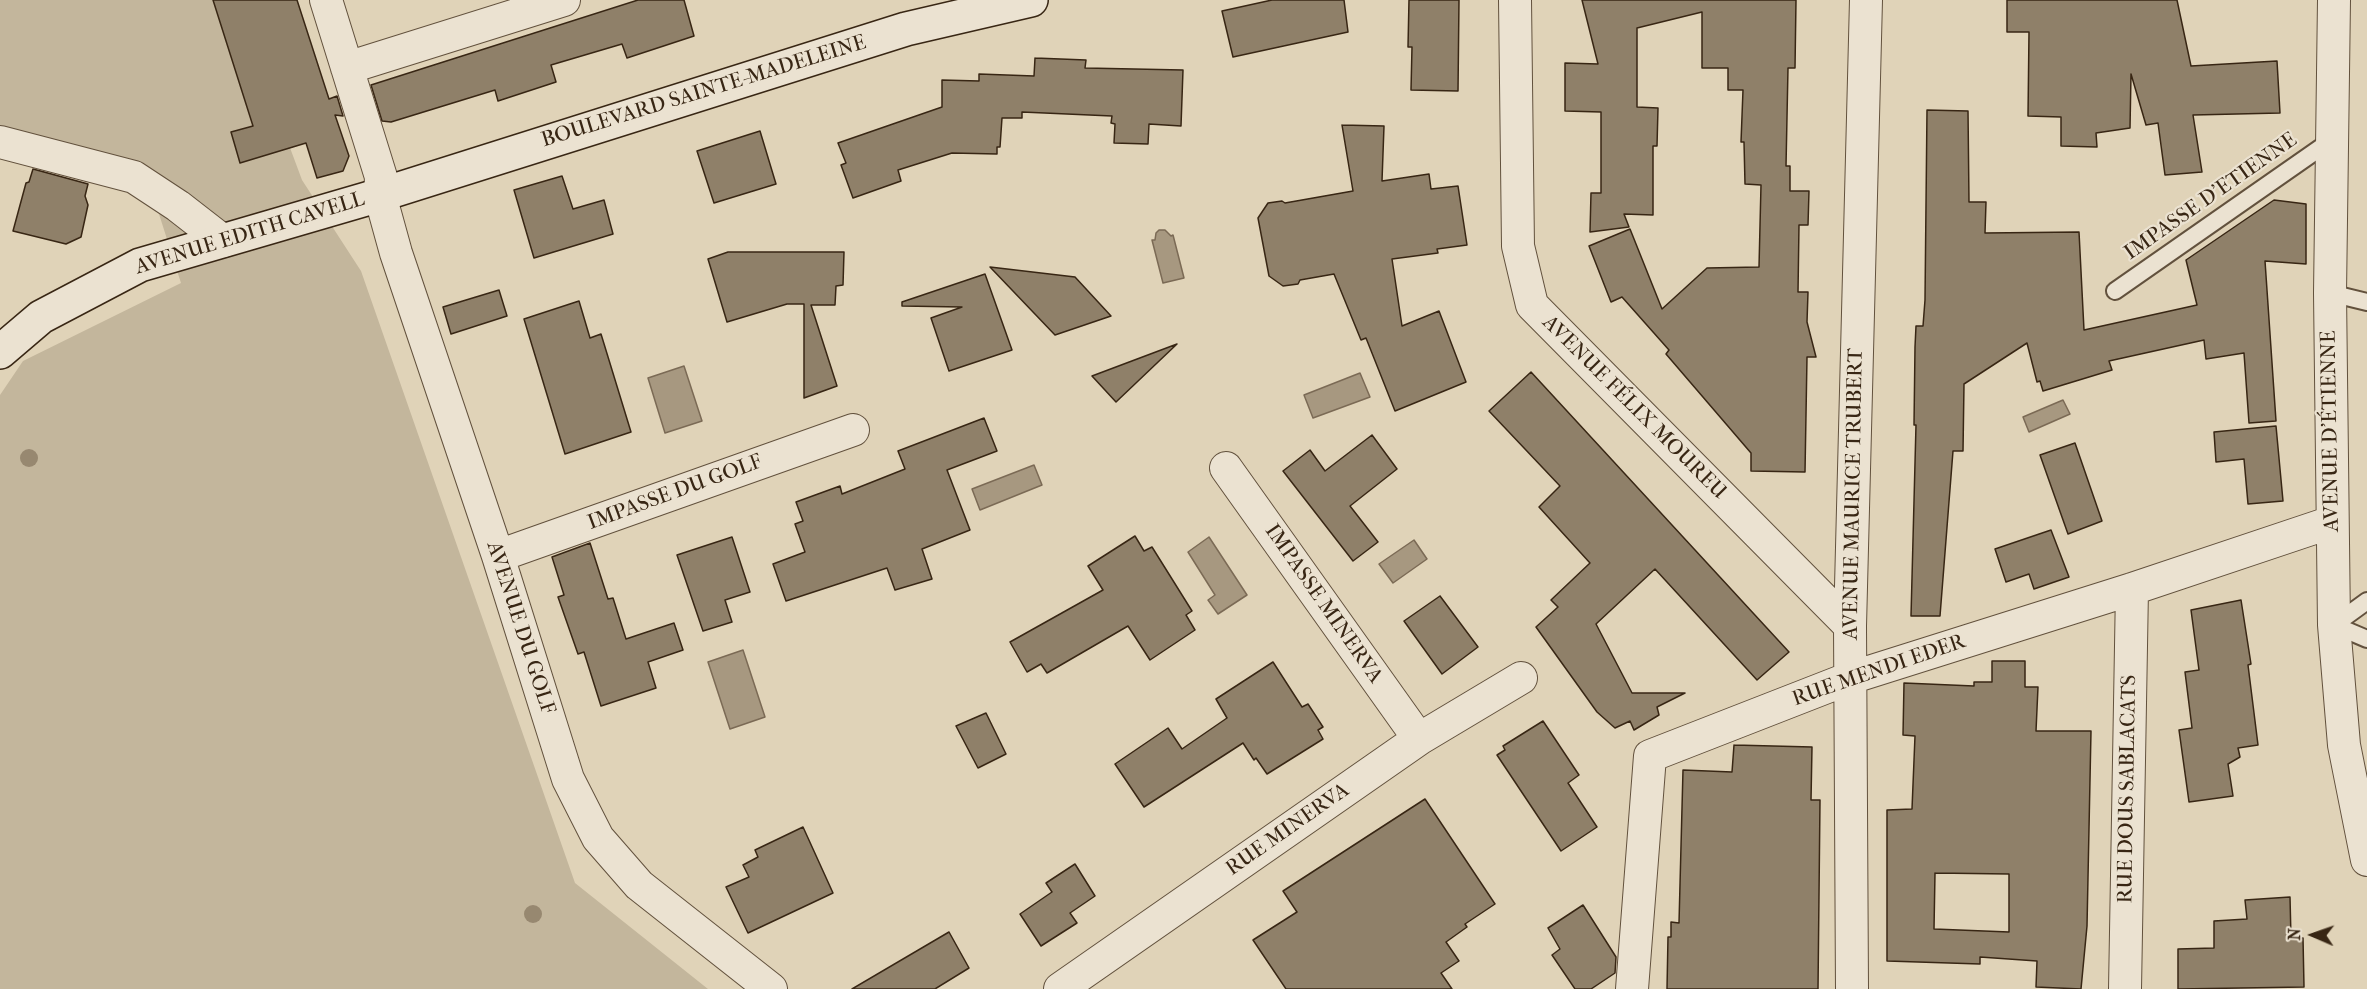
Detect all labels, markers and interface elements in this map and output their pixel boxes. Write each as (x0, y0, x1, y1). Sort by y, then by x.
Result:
street label: BOULEVARD SAINTE-MADELEINE (538, 30, 870, 154)
street label: IMPASSE D'ETIENNE (2120, 128, 2302, 266)
street label: AVENUE EDITH CAVELL (132, 187, 368, 281)
street label: AVENUE FÉLIX MOUREU (1537, 311, 1731, 505)
street label: AVENUE D'ÉTIENNE (2317, 330, 2345, 532)
street label: AVENUE MAURICE TRUBERT (1839, 348, 1869, 640)
street label: IMPASSE DU GOLF (584, 450, 766, 536)
street label: IMPASSE MINERVA (1259, 520, 1387, 688)
street label: AVENUE DU GOLF (480, 538, 560, 718)
street label: RUE MENDI EDER (1789, 630, 1969, 712)
street label: RUE DOUS SABLACATS (2113, 674, 2143, 904)
street label: RUE MINERVA (1222, 778, 1354, 882)
north arrow (2283, 905, 2343, 965)
text: N (2285, 928, 2304, 941)

